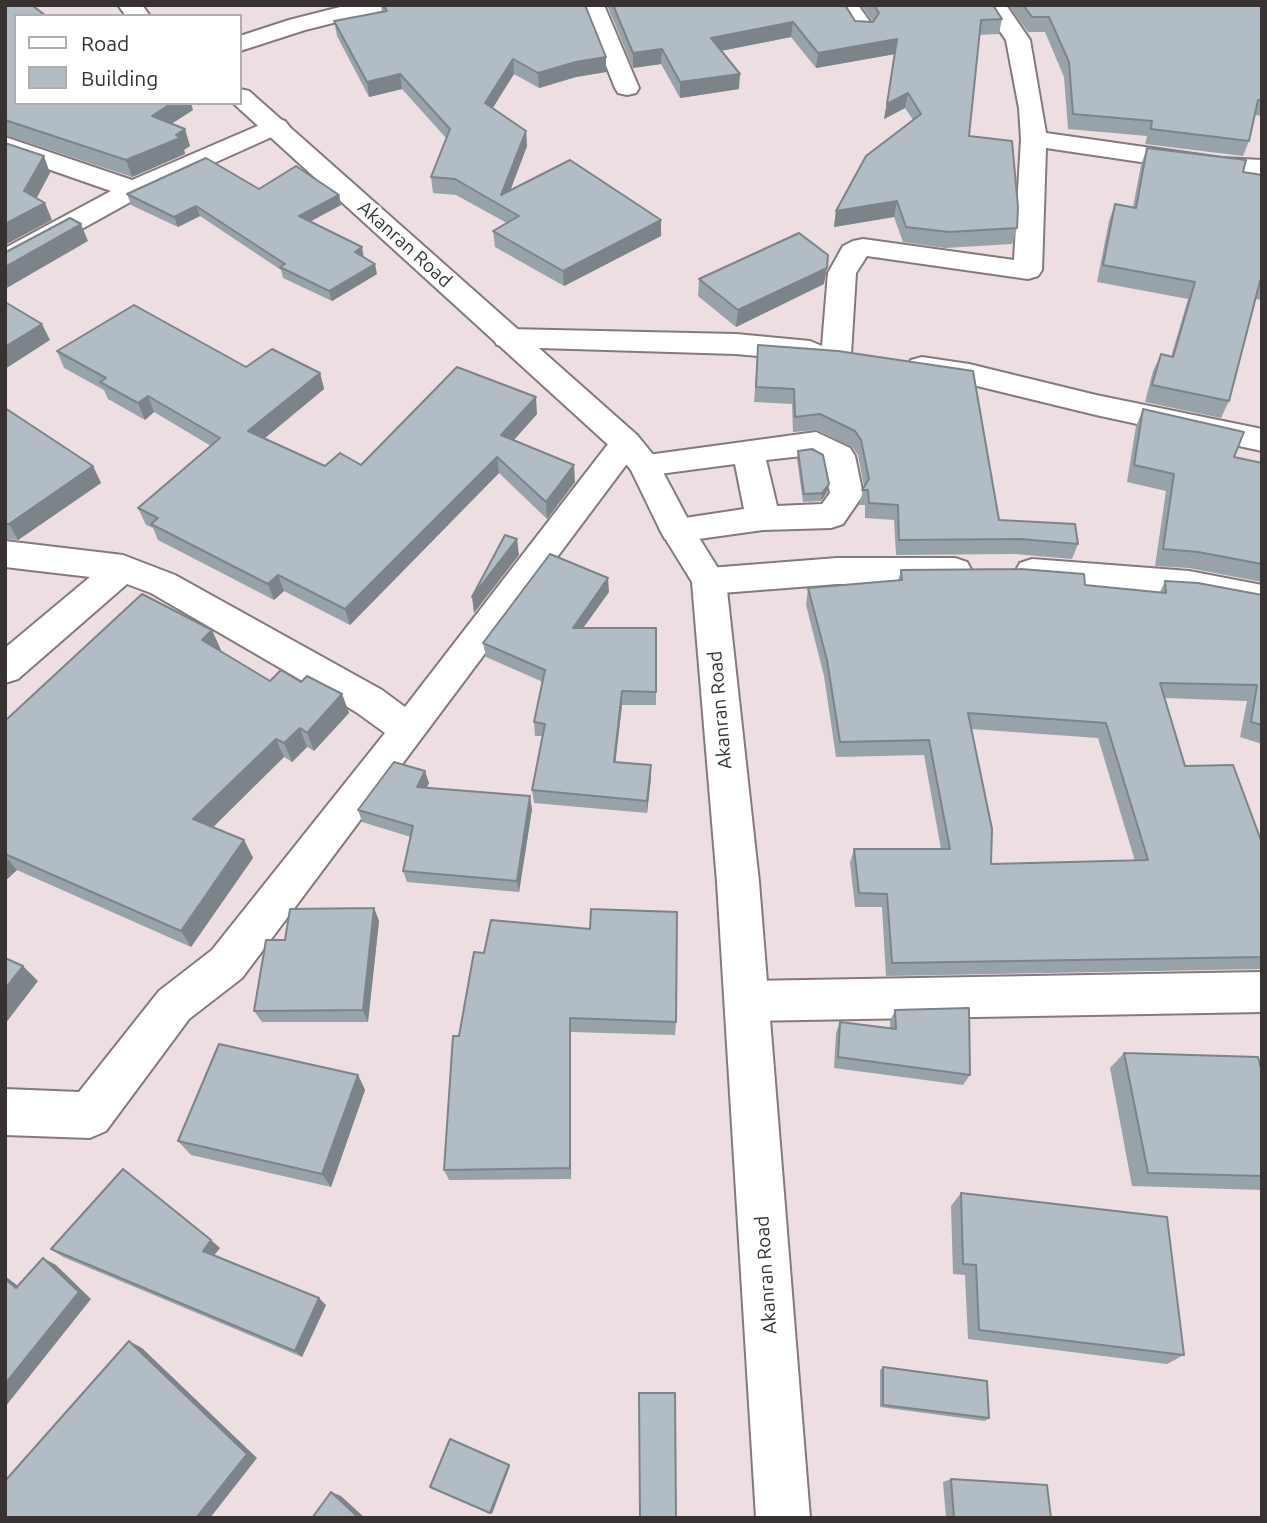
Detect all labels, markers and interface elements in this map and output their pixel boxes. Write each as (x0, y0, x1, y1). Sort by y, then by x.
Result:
legend (14, 14, 242, 105)
text: Road (81, 31, 129, 55)
text: Building (81, 66, 158, 90)
street label: Akanran Road (353, 196, 457, 292)
street label: Akanran Road (703, 650, 737, 770)
street label: Akanran Road (750, 1215, 782, 1335)

